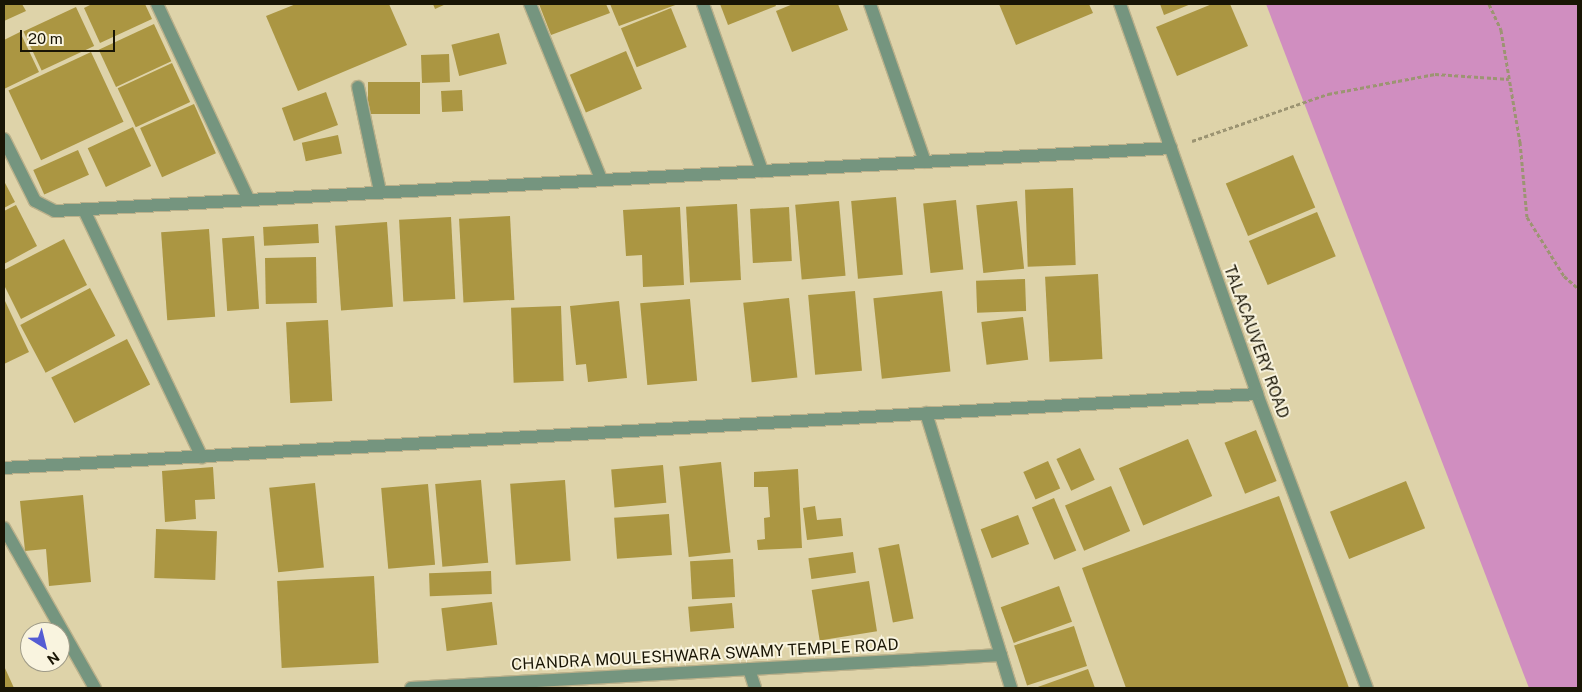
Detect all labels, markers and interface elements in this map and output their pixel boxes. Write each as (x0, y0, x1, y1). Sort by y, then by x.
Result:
scale bar (22, 20, 118, 52)
text: 20 m (28, 30, 63, 47)
street label: TALACAUVERY ROAD (1219, 263, 1293, 421)
north arrow (20, 622, 70, 672)
street label: CHANDRA MOULESHWARA SWAMY TEMPLE ROAD (511, 635, 899, 675)
text: N (44, 649, 62, 668)

